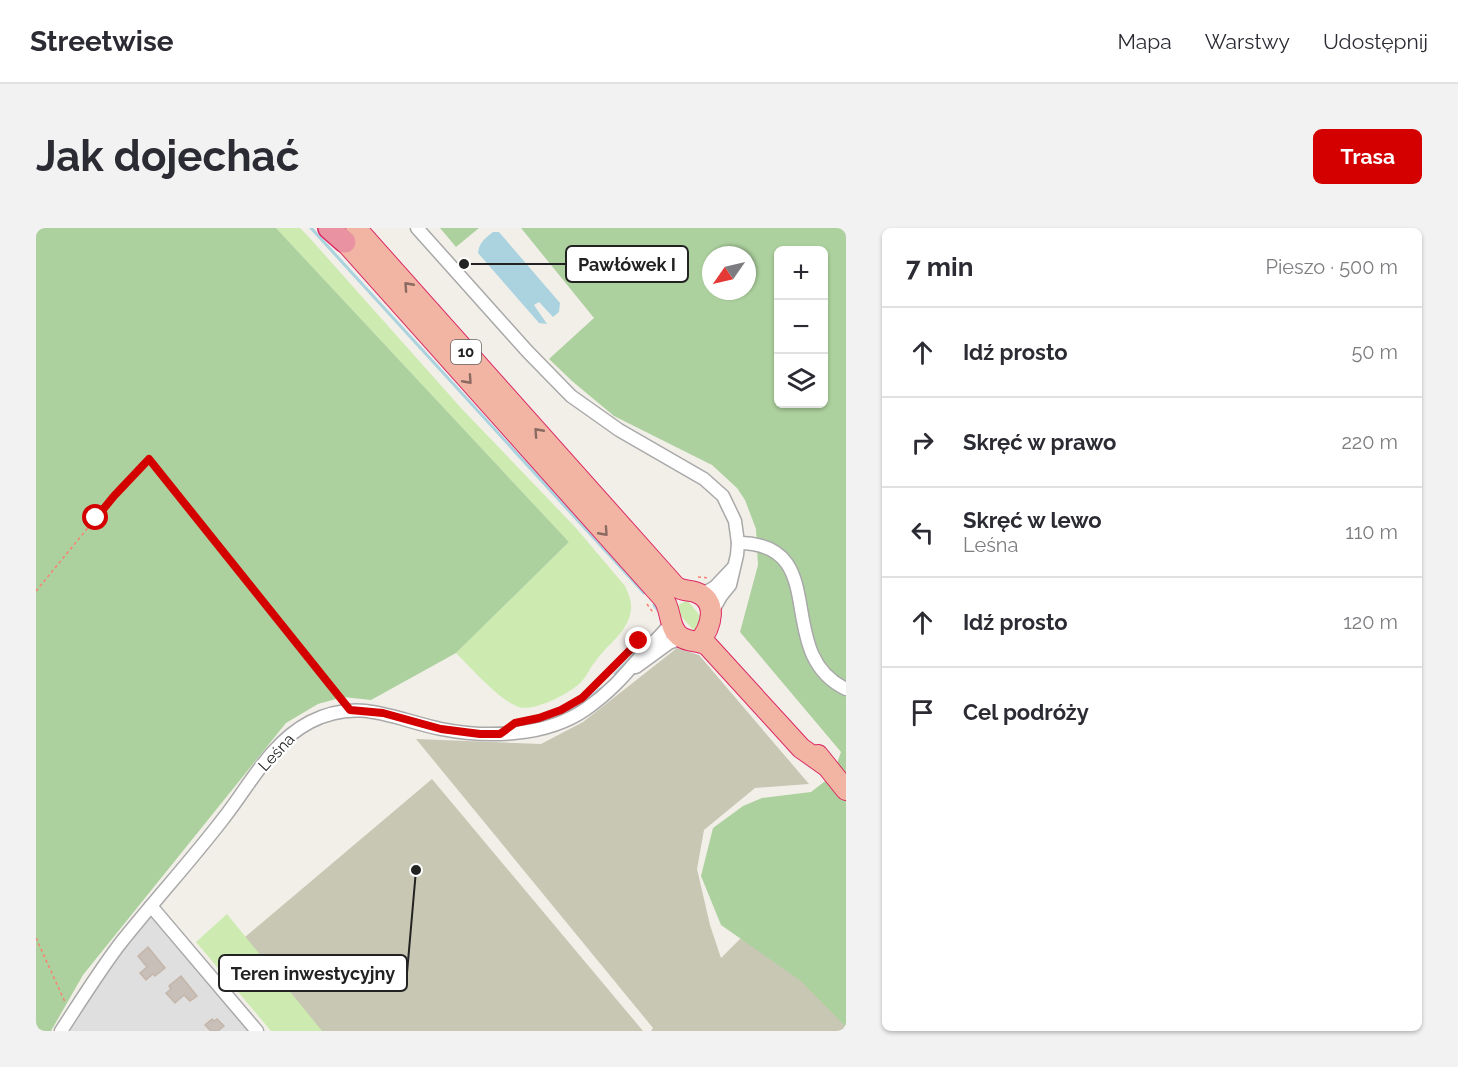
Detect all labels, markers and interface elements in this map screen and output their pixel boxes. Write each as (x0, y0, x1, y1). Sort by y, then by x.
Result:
text: Streetwise (30, 25, 174, 58)
text: Mapa (1117, 29, 1172, 54)
text: Warstwy (1205, 29, 1290, 54)
text: Udostępnij (1323, 29, 1428, 54)
button: Trasa (1313, 129, 1422, 184)
text: Jak dojechać (36, 132, 299, 181)
callout: Pawłówek I (566, 246, 688, 282)
north arrow (702, 246, 756, 300)
map controls (774, 246, 828, 408)
button: + (774, 246, 828, 300)
text: 7 min (906, 252, 973, 282)
text: Pawłówek I (578, 254, 676, 275)
text: Pieszo · 500 m (1265, 255, 1398, 279)
one-way arrow (404, 282, 415, 293)
button: − (774, 300, 828, 354)
icon: ahead (906, 336, 939, 369)
text: Idź prosto (963, 339, 1068, 365)
road number: 10 (451, 340, 481, 364)
text: 50 m (1351, 340, 1398, 364)
button: layers (774, 354, 828, 408)
one-way arrow (461, 373, 472, 383)
icon: right (906, 426, 939, 459)
one-way arrow (534, 428, 545, 439)
text: Skręć w prawo (963, 429, 1116, 455)
text: 220 m (1341, 430, 1398, 454)
route start (82, 504, 108, 530)
text: Skręć w lewo (963, 507, 1102, 533)
icon: left (906, 516, 939, 549)
text: 110 m (1345, 520, 1398, 544)
one-way arrow (597, 525, 608, 536)
text: Leśna (963, 533, 1018, 557)
icon: ahead (906, 606, 939, 639)
text: Idź prosto (963, 609, 1068, 635)
text: 120 m (1343, 610, 1398, 634)
route end (625, 627, 651, 653)
icon: arrive (906, 696, 939, 729)
text: Cel podróży (963, 699, 1089, 725)
street label: Leśna (254, 730, 298, 775)
callout: Teren inwestycyjny (219, 955, 407, 991)
text: Teren inwestycyjny (231, 963, 395, 984)

